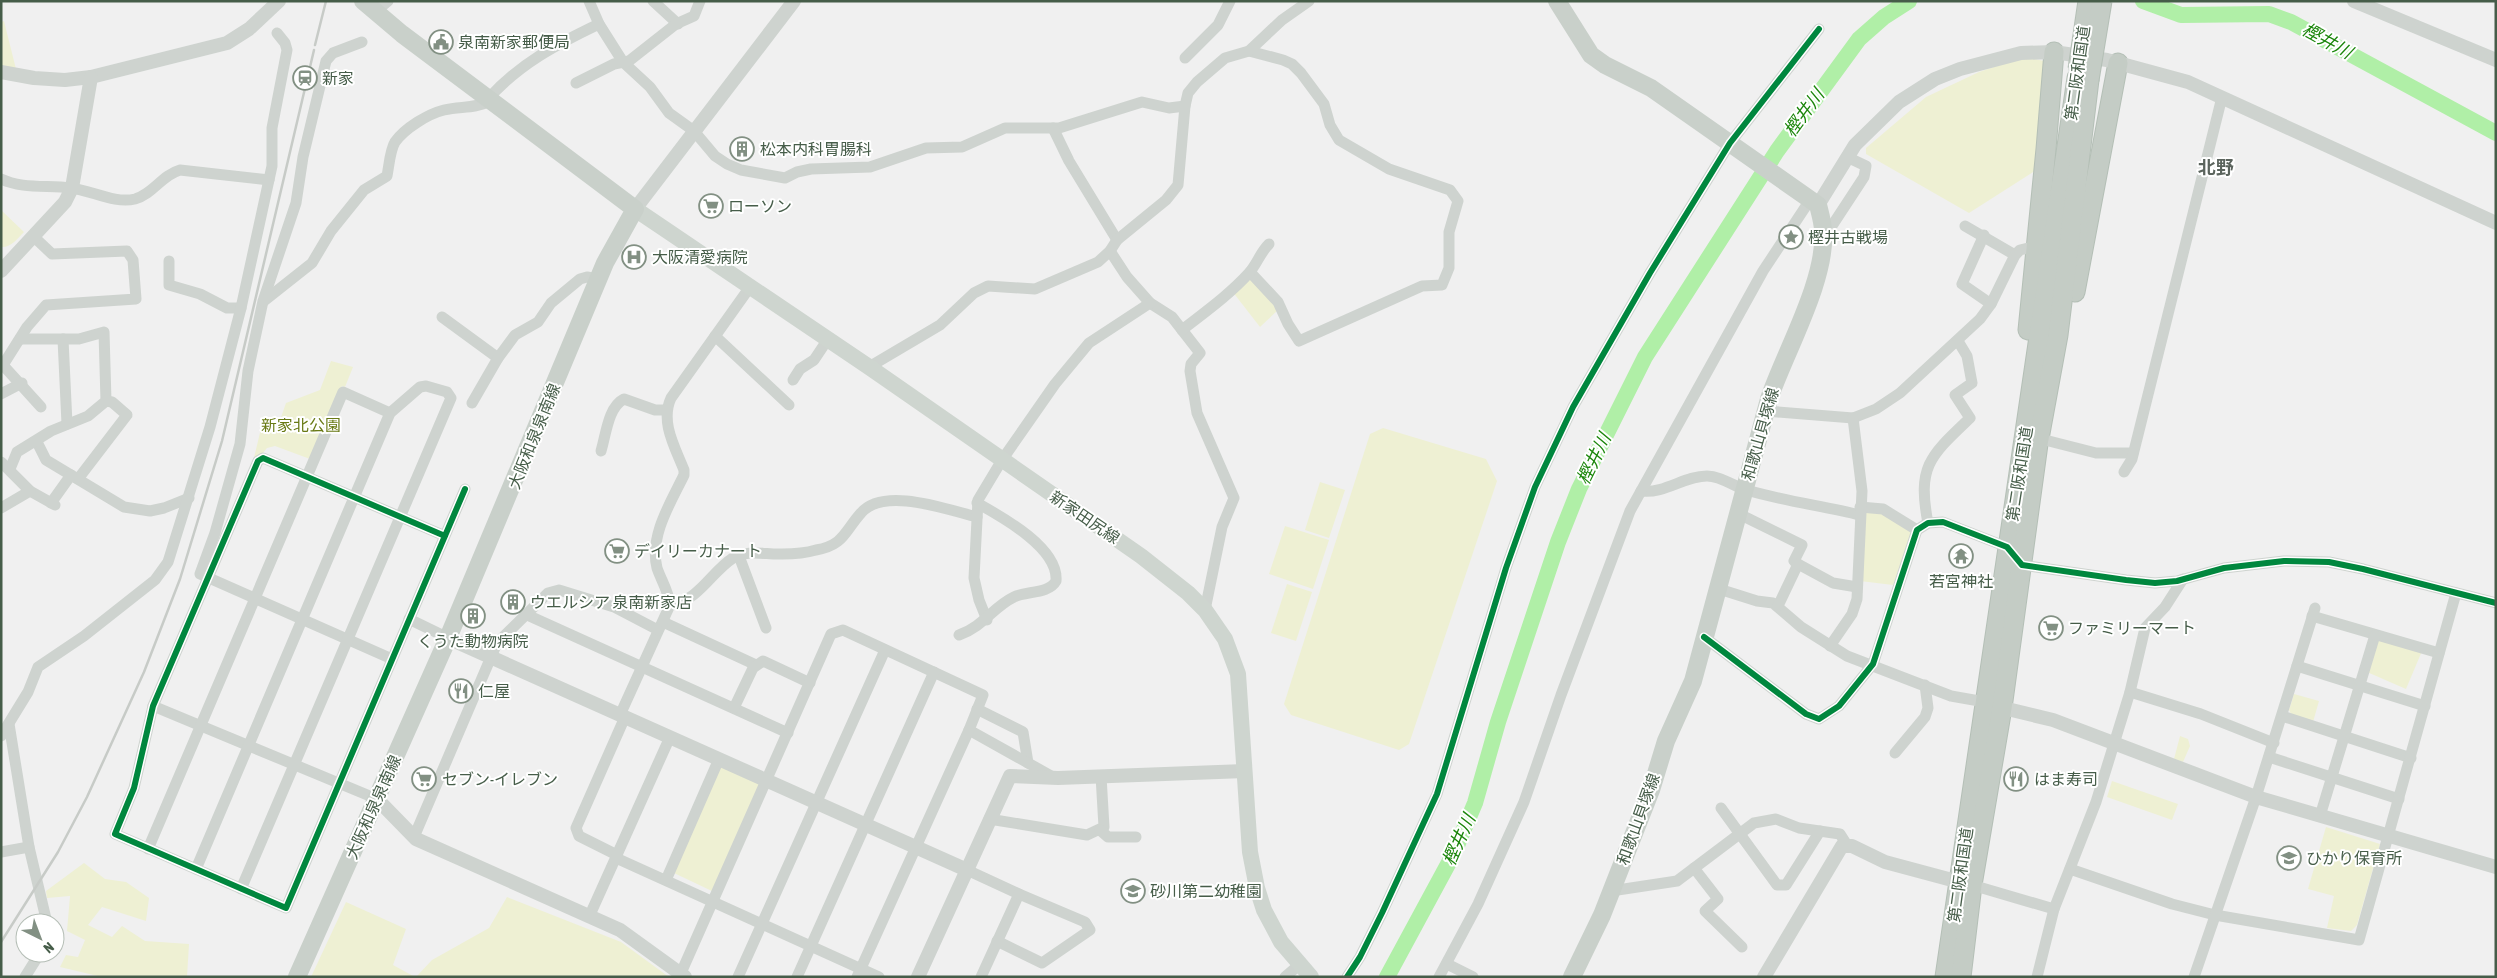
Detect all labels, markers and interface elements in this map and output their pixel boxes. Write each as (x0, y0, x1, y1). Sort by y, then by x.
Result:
water label: 樫井川 (2299, 18, 2358, 64)
street label: 第二阪和国道 (2061, 24, 2093, 122)
public building icon: 泉南新家郵便局 (428, 29, 454, 55)
place label: 泉南新家郵便局 (458, 33, 570, 51)
station icon: 新家 (292, 65, 318, 91)
place label: 新家 (322, 69, 354, 87)
water label: 樫井川 (1779, 83, 1829, 141)
building icon: 松本内科胃腸科 (729, 136, 755, 162)
place label: 松本内科胃腸科 (760, 140, 872, 158)
district label: 北野 (2198, 157, 2234, 178)
supermarket icon: ローソン (698, 193, 724, 219)
place label: ローソン (728, 197, 792, 215)
place icon: 樫井古戦場 (1778, 224, 1804, 250)
place label: 樫井古戦場 (1808, 228, 1888, 246)
hospital icon: 大阪清愛病院 (621, 244, 647, 270)
place label: 大阪清愛病院 (652, 248, 748, 266)
street label: 大阪和泉泉南線 (505, 381, 563, 491)
street label: 和歌山貝塚線 (1738, 385, 1782, 483)
park label: 新家北公園 (261, 416, 341, 434)
street label: 第二阪和国道 (2003, 425, 2035, 523)
water label: 樫井川 (1572, 428, 1616, 488)
street label: 新家田尻線 (1047, 487, 1123, 547)
supermarket icon: デイリーカナート (604, 538, 630, 564)
place label: デイリーカナート (634, 542, 762, 560)
temple icon: 若宮神社 (1948, 543, 1974, 569)
place label: 若宮神社 (1929, 572, 1993, 590)
building icon: ウエルシア 泉南新家店 (500, 589, 526, 615)
place label: ウエルシア 泉南新家店 (530, 593, 692, 611)
building icon: くうた動物病院 (460, 603, 486, 629)
supermarket icon: ファミリーマート (2038, 615, 2064, 641)
place label: ファミリーマート (2068, 619, 2196, 637)
place label: くうた動物病院 (417, 632, 529, 650)
restaurant icon: 仁屋 (448, 678, 474, 704)
place label: 仁屋 (478, 682, 510, 700)
street label: 大阪和泉泉南線 (342, 752, 404, 862)
supermarket icon: セブン-イレブン (411, 766, 437, 792)
restaurant icon: はま寿司 (2003, 766, 2029, 792)
place label: セブン-イレブン (442, 770, 558, 788)
place label: はま寿司 (2034, 770, 2098, 788)
street label: 和歌山貝塚線 (1613, 771, 1663, 867)
water label: 樫井川 (1438, 809, 1480, 869)
street label: 第二阪和国道 (1944, 826, 1976, 924)
school or university icon: ひかり保育所 (2276, 845, 2302, 871)
place label: ひかり保育所 (2306, 849, 2402, 867)
school or university icon: 砂川第二幼稚園 (1120, 878, 1146, 904)
place label: 砂川第二幼稚園 (1150, 882, 1262, 900)
north arrow (15, 913, 65, 963)
text: N (40, 939, 57, 956)

